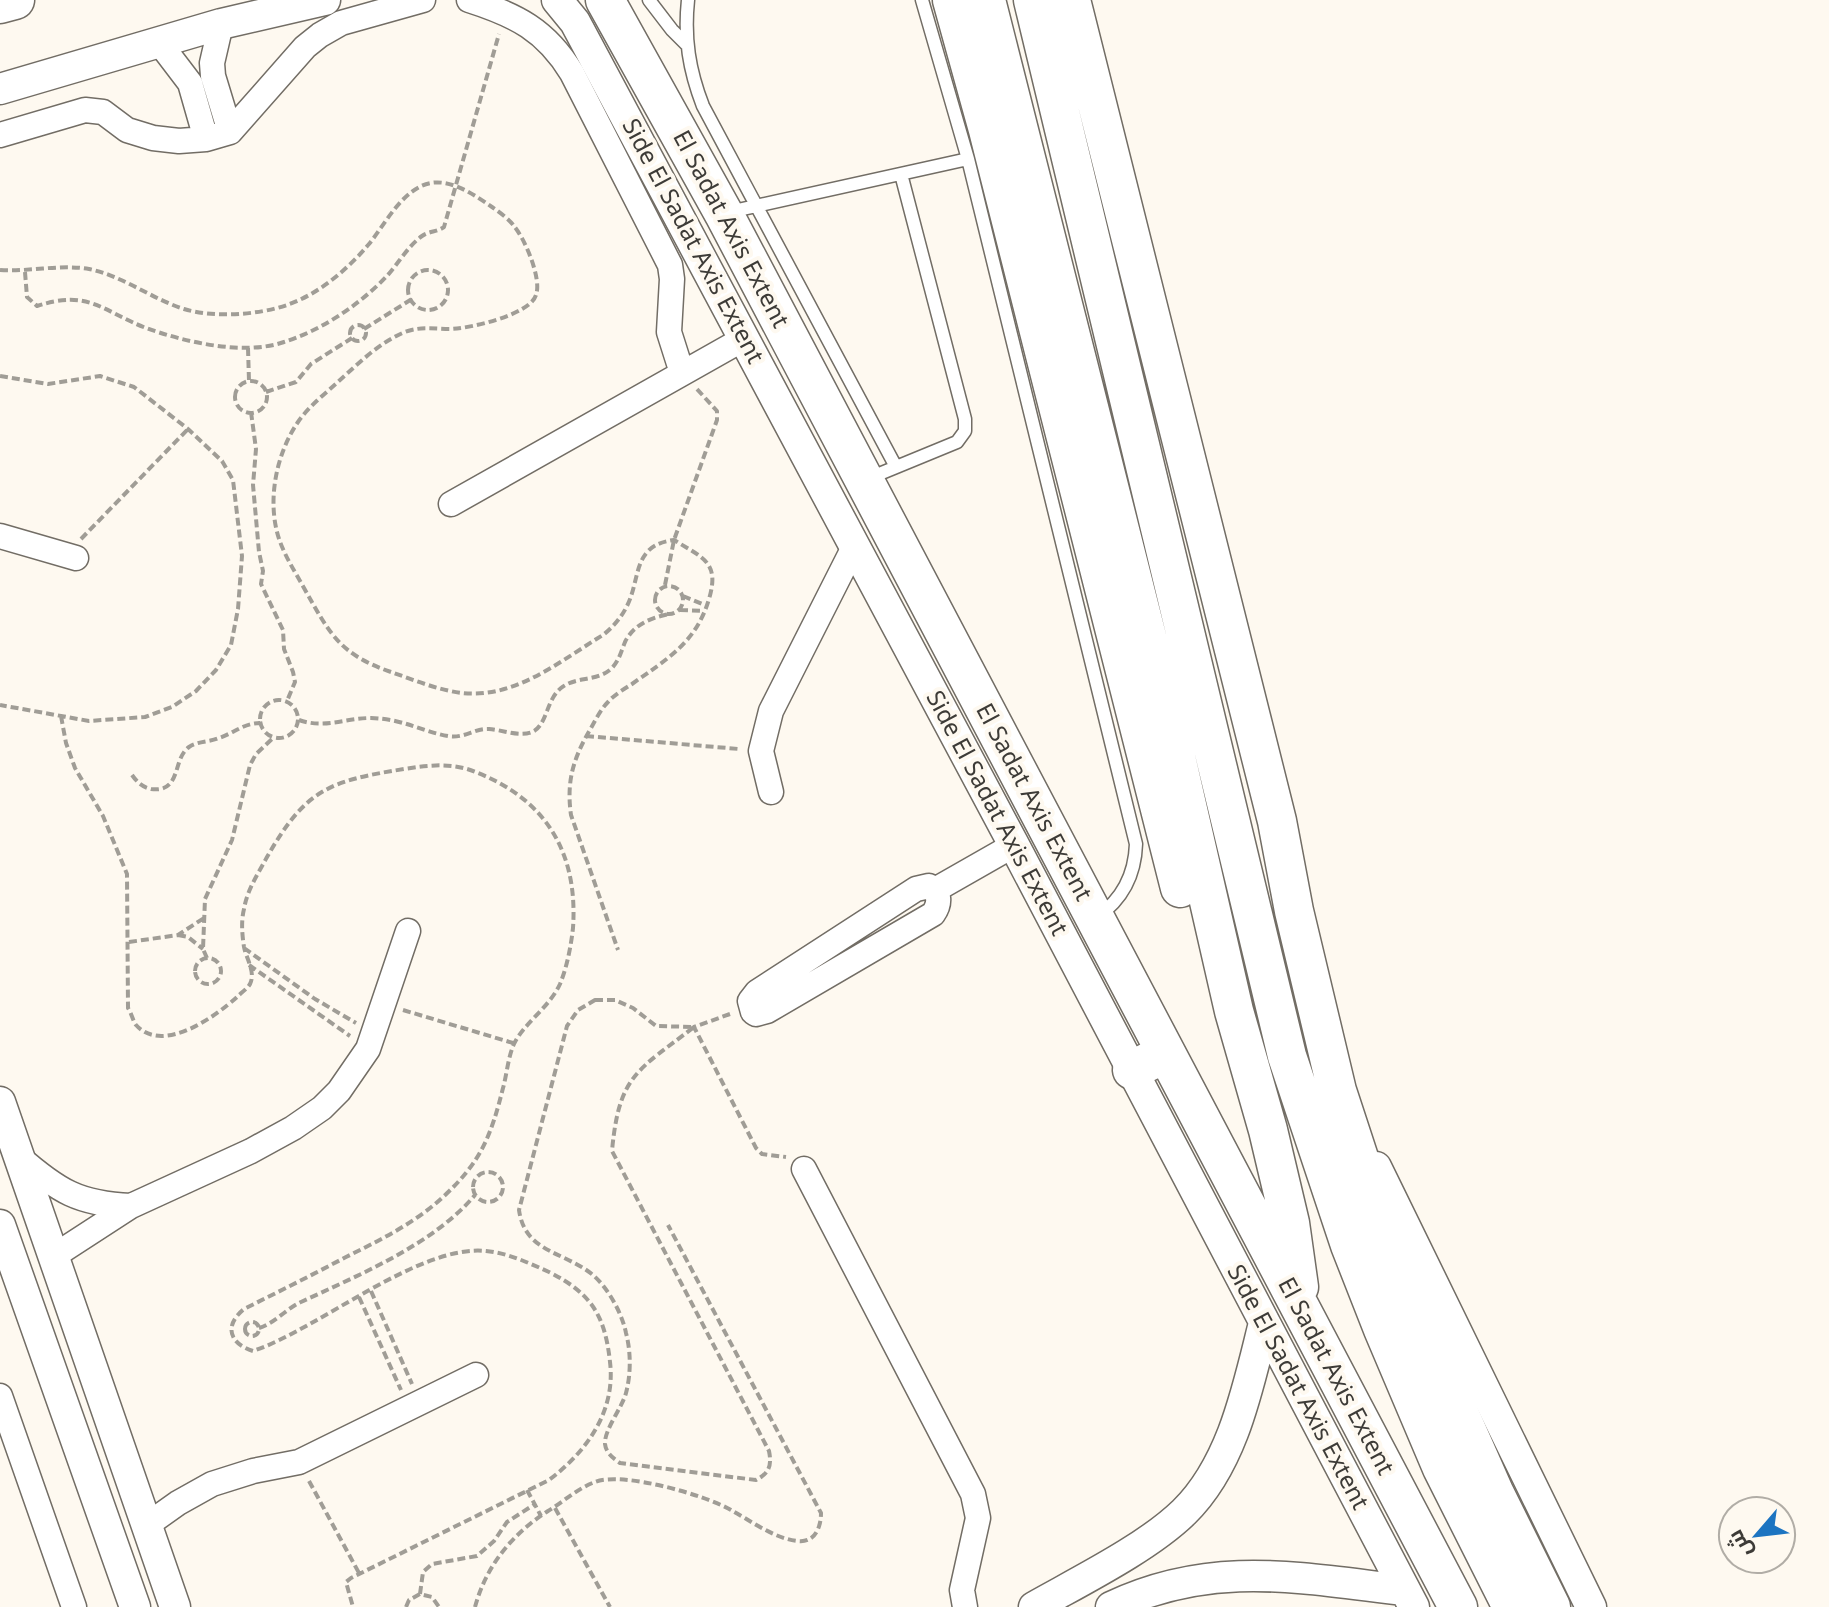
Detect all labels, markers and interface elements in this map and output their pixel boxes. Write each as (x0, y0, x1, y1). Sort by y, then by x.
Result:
street label: Side El Sadat Axis Extent (616, 112, 773, 369)
street label: El Sadat Axis Extent (666, 124, 799, 333)
street label: Side El Sadat Axis Extent (920, 684, 1077, 941)
street label: El Sadat Axis Extent (969, 697, 1102, 906)
street label: Side El Sadat Axis Extent (1221, 1258, 1378, 1515)
street label: El Sadat Axis Extent (1271, 1271, 1404, 1480)
north arrow (1717, 1495, 1797, 1575)
text: ش (1719, 1525, 1758, 1564)

